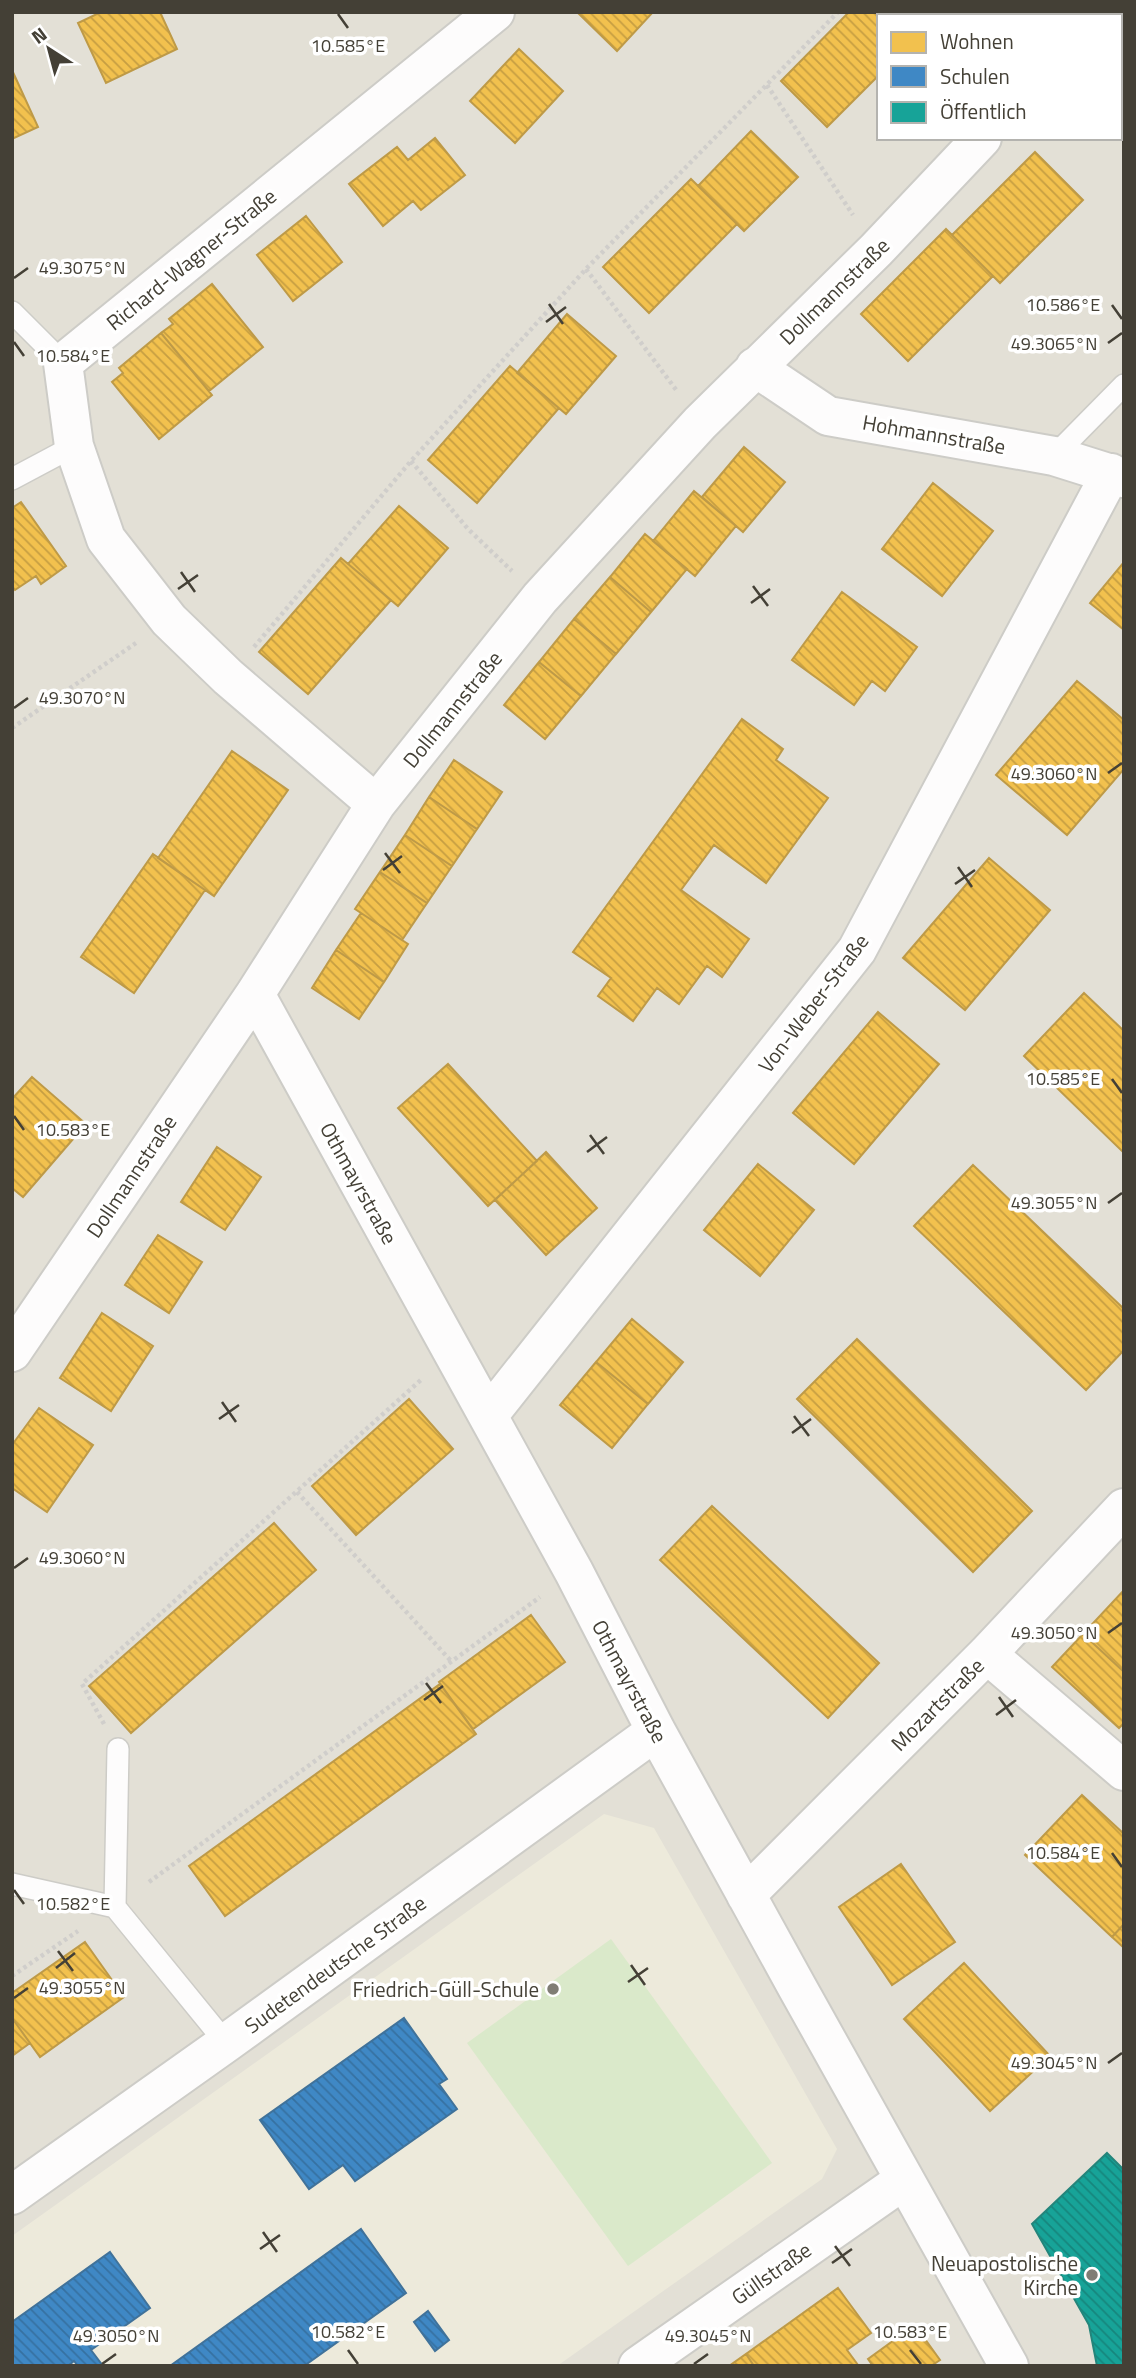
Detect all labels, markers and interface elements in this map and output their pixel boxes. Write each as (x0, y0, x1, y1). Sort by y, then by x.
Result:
north arrow (14, 14, 84, 84)
legend (877, 14, 1122, 140)
text: N (25, 19, 53, 50)
text: Wohnen (940, 25, 1014, 57)
text: 10.585°E (311, 32, 385, 59)
text: Schulen (940, 60, 1010, 92)
text: Öffentlich (940, 95, 1027, 127)
street label: Richard-Wagner-Straße (99, 180, 283, 338)
street label: Dollmannstraße (772, 230, 896, 352)
text: 49.3075°N (39, 254, 125, 281)
text: 10.586°E (1026, 291, 1100, 318)
text: 49.3065°N (1011, 330, 1097, 357)
text: 10.584°E (36, 342, 110, 369)
street label: Hohmannstraße (860, 406, 1008, 462)
street label: Dollmannstraße (395, 644, 509, 774)
text: 49.3070°N (39, 684, 125, 711)
text: 49.3060°N (1011, 760, 1097, 787)
street label: Von-Weber-Straße (750, 927, 876, 1079)
text: 10.585°E (1026, 1065, 1100, 1092)
street label: Dollmannstraße (78, 1108, 184, 1244)
text: 10.583°E (36, 1116, 110, 1143)
street label: Othmayrstraße (312, 1116, 406, 1250)
text: 49.3055°N (1011, 1189, 1097, 1216)
text: 49.3060°N (39, 1544, 125, 1571)
street label: Othmayrstraße (584, 1614, 676, 1748)
text: 49.3050°N (1011, 1619, 1097, 1646)
street label: Mozartstraße (883, 1650, 991, 1758)
text: 10.584°E (1026, 1839, 1100, 1866)
street label: Sudetendeutsche Straße (237, 1887, 433, 2041)
text: 10.582°E (36, 1890, 110, 1917)
place label: Friedrich-Güll-Schule (352, 1973, 539, 2005)
text: 49.3055°N (39, 1974, 125, 2001)
marker: Friedrich-Güll-Schule (545, 1981, 561, 1997)
text: 49.3045°N (1011, 2049, 1097, 2076)
street label: Güllstraße (724, 2234, 818, 2312)
place label: Neuapostolische Kirche (931, 2247, 1078, 2303)
marker: Neuapostolische Kirche (1084, 2267, 1100, 2283)
text: 10.582°E (311, 2318, 385, 2345)
text: 10.583°E (873, 2318, 947, 2345)
text: 49.3050°N (73, 2322, 159, 2349)
text: 49.3045°N (665, 2322, 751, 2349)

